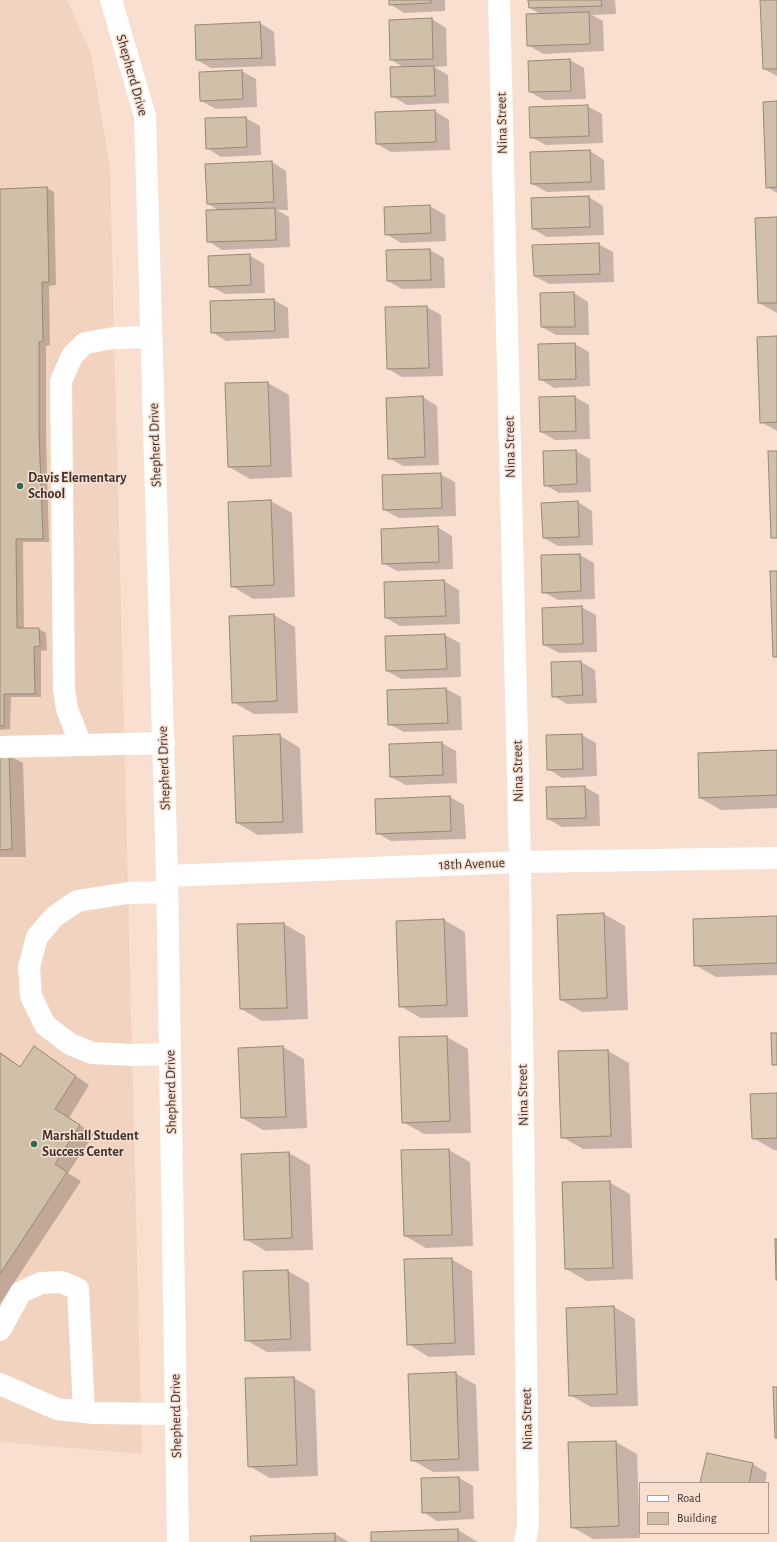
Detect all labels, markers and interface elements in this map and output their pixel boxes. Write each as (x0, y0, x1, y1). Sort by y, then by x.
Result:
street label: Shepherd Drive (112, 32, 152, 118)
street label: Nina Street (493, 92, 511, 154)
street label: Shepherd Drive (145, 403, 165, 487)
street label: Nina Street (501, 416, 519, 478)
place label: Davis Elementary School (28, 470, 127, 502)
marker: Davis Elementary School (15, 481, 25, 491)
street label: Shepherd Drive (154, 726, 174, 810)
street label: Nina Street (509, 740, 527, 802)
street label: 18th Avenue (439, 854, 505, 874)
street label: Shepherd Drive (162, 1050, 180, 1134)
street label: Nina Street (514, 1064, 532, 1126)
place label: Marshall Student Success Center (42, 1128, 139, 1160)
marker: Marshall Student Success Center (29, 1139, 39, 1149)
street label: Shepherd Drive (167, 1374, 185, 1458)
street label: Nina Street (518, 1388, 536, 1450)
legend (639, 1482, 769, 1534)
text: Road (677, 1492, 701, 1504)
text: Building (677, 1512, 717, 1524)

